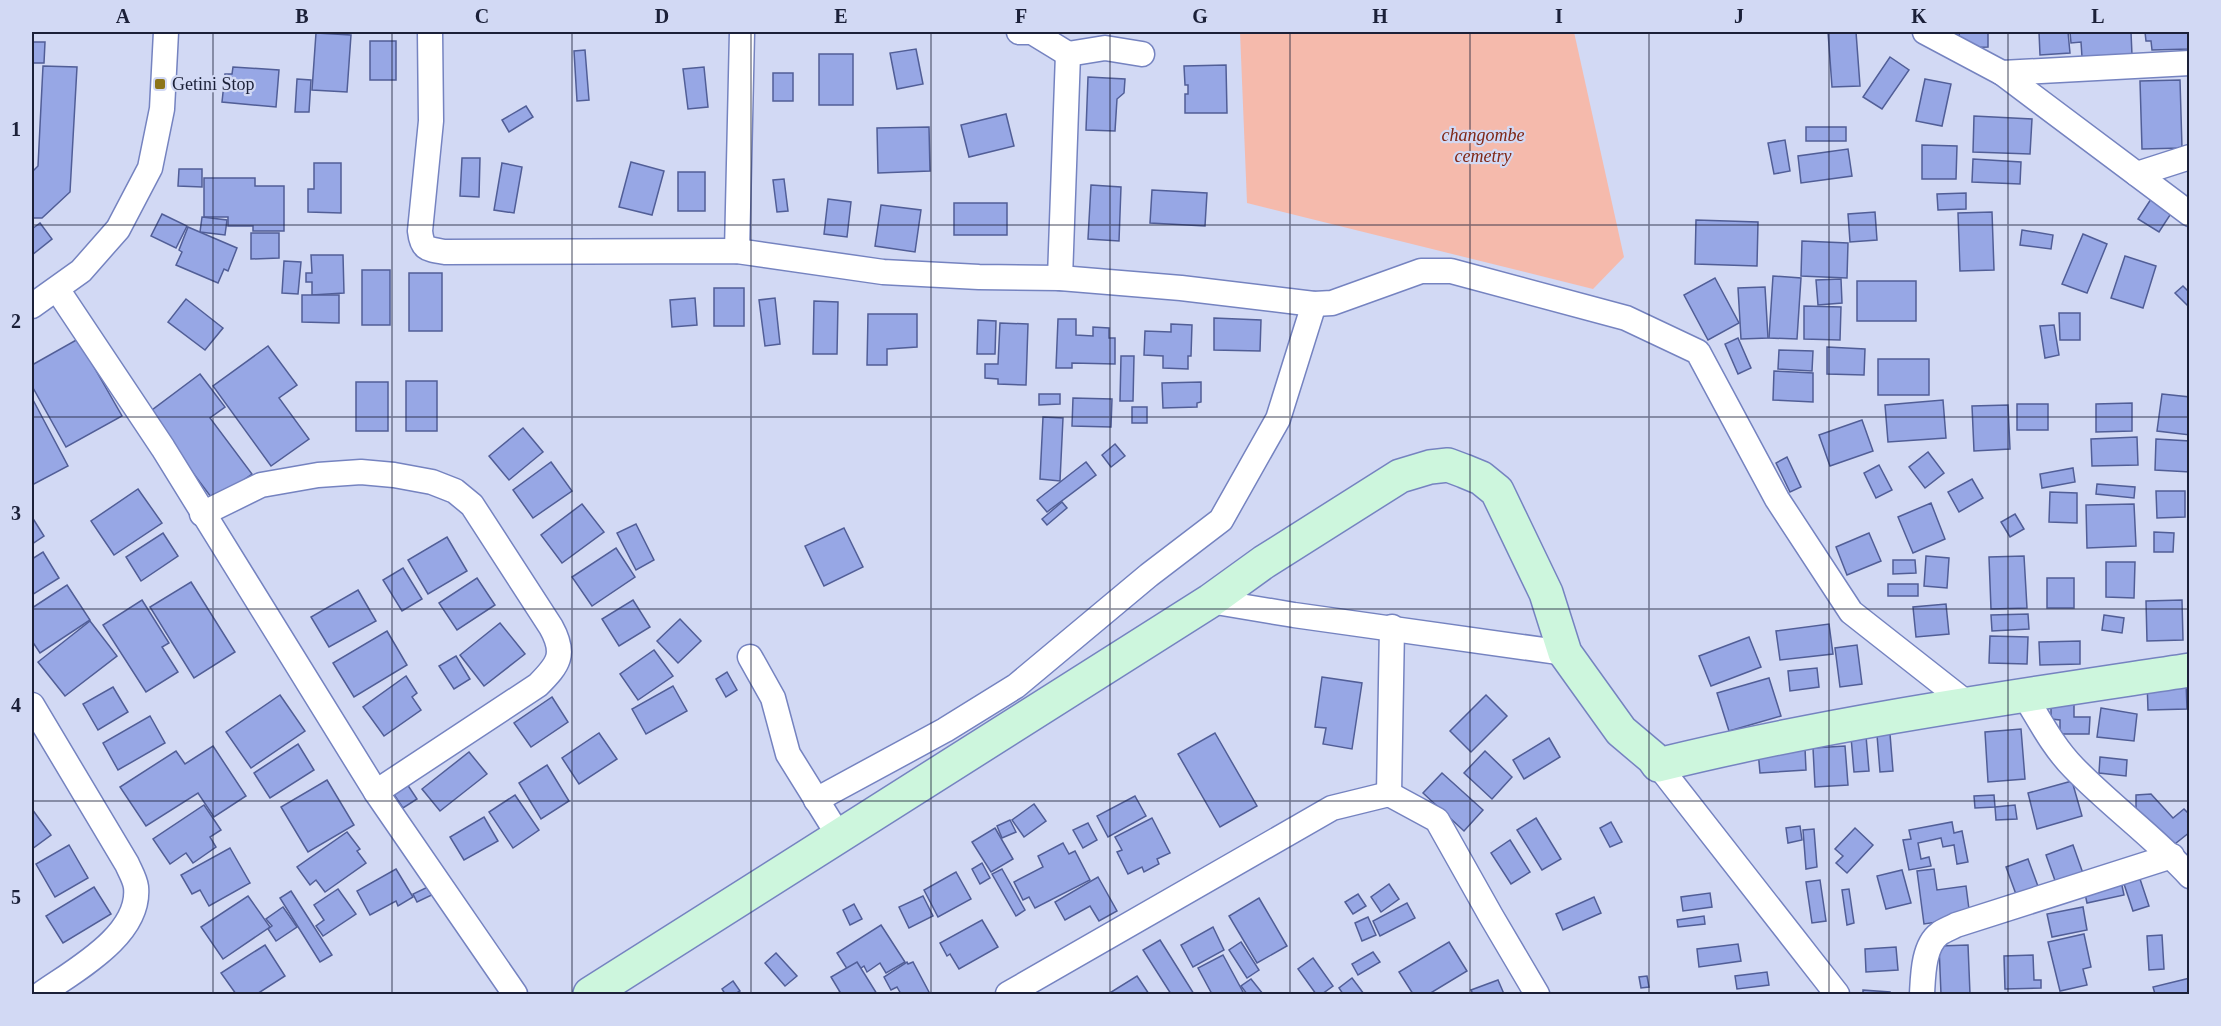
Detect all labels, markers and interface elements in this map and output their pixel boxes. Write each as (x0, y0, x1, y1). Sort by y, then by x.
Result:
text: A (116, 5, 131, 27)
text: B (295, 5, 309, 27)
text: C (475, 5, 489, 27)
text: D (655, 5, 669, 27)
text: E (834, 5, 848, 27)
text: F (1015, 5, 1027, 27)
text: G (1192, 5, 1208, 27)
text: H (1372, 5, 1388, 27)
text: I (1555, 5, 1563, 27)
text: J (1734, 5, 1744, 27)
text: K (1911, 5, 1927, 27)
text: L (2091, 5, 2105, 27)
place label: Getini Stop (172, 74, 255, 94)
marker: Getini Stop (153, 77, 167, 91)
text: 1 (11, 118, 21, 140)
park label: changombe cemetry (1442, 125, 1524, 166)
text: 2 (11, 310, 21, 332)
text: 3 (11, 502, 21, 524)
text: 4 (11, 694, 21, 716)
text: 5 (11, 886, 21, 908)

